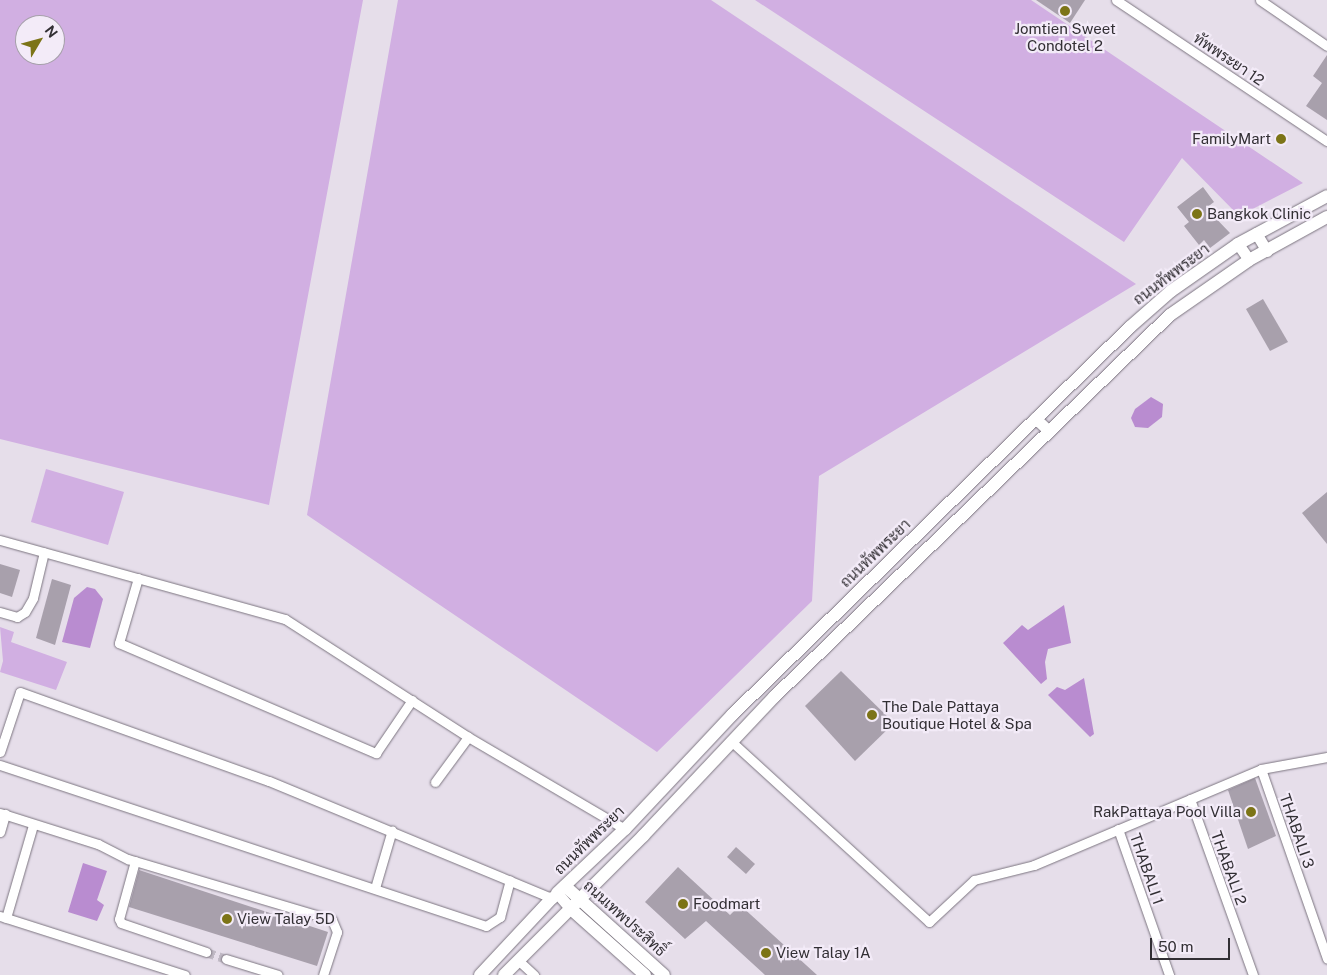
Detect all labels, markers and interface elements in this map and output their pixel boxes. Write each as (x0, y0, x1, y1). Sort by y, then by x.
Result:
marker: Jomtien Sweet Condotel 2 (1059, 5, 1071, 17)
north arrow (15, 15, 65, 65)
place label: Jomtien Sweet Condotel 2 (1014, 19, 1116, 54)
text: N (41, 22, 61, 41)
street label: ทัพพระยา 12 (1190, 29, 1268, 89)
place label: FamilyMart (1192, 130, 1271, 148)
marker: FamilyMart (1275, 133, 1287, 145)
place label: Bangkok Clinic (1207, 205, 1311, 223)
marker: Bangkok Clinic (1191, 208, 1203, 220)
street label: ถนนทัพพระยา (1129, 240, 1213, 308)
street label: ถนนทัพพระยา (836, 515, 914, 591)
place label: The Dale Pattaya Boutique Hotel & Spa (882, 697, 1032, 732)
marker: The Dale Pattaya Boutique Hotel & Spa (866, 709, 878, 721)
street label: THABALI 3 (1276, 791, 1318, 871)
street label: ถนนทัพพระยา (550, 802, 628, 878)
place label: RakPattaya Pool Villa (1093, 803, 1241, 821)
marker: RakPattaya Pool Villa (1245, 806, 1257, 818)
street label: THABALI 2 (1207, 829, 1251, 907)
street label: THABALI 1 (1126, 831, 1168, 907)
street label: ถนนเทพประสิทธิ์ (580, 876, 670, 960)
place label: Foodmart (693, 895, 760, 913)
marker: Foodmart (677, 898, 689, 910)
place label: View Talay 5D (237, 910, 335, 928)
marker: View Talay 5D (221, 913, 233, 925)
scale bar (1152, 928, 1232, 960)
text: 50 m (1158, 938, 1193, 955)
place label: View Talay 1A (776, 944, 871, 962)
marker: View Talay 1A (760, 947, 772, 959)

